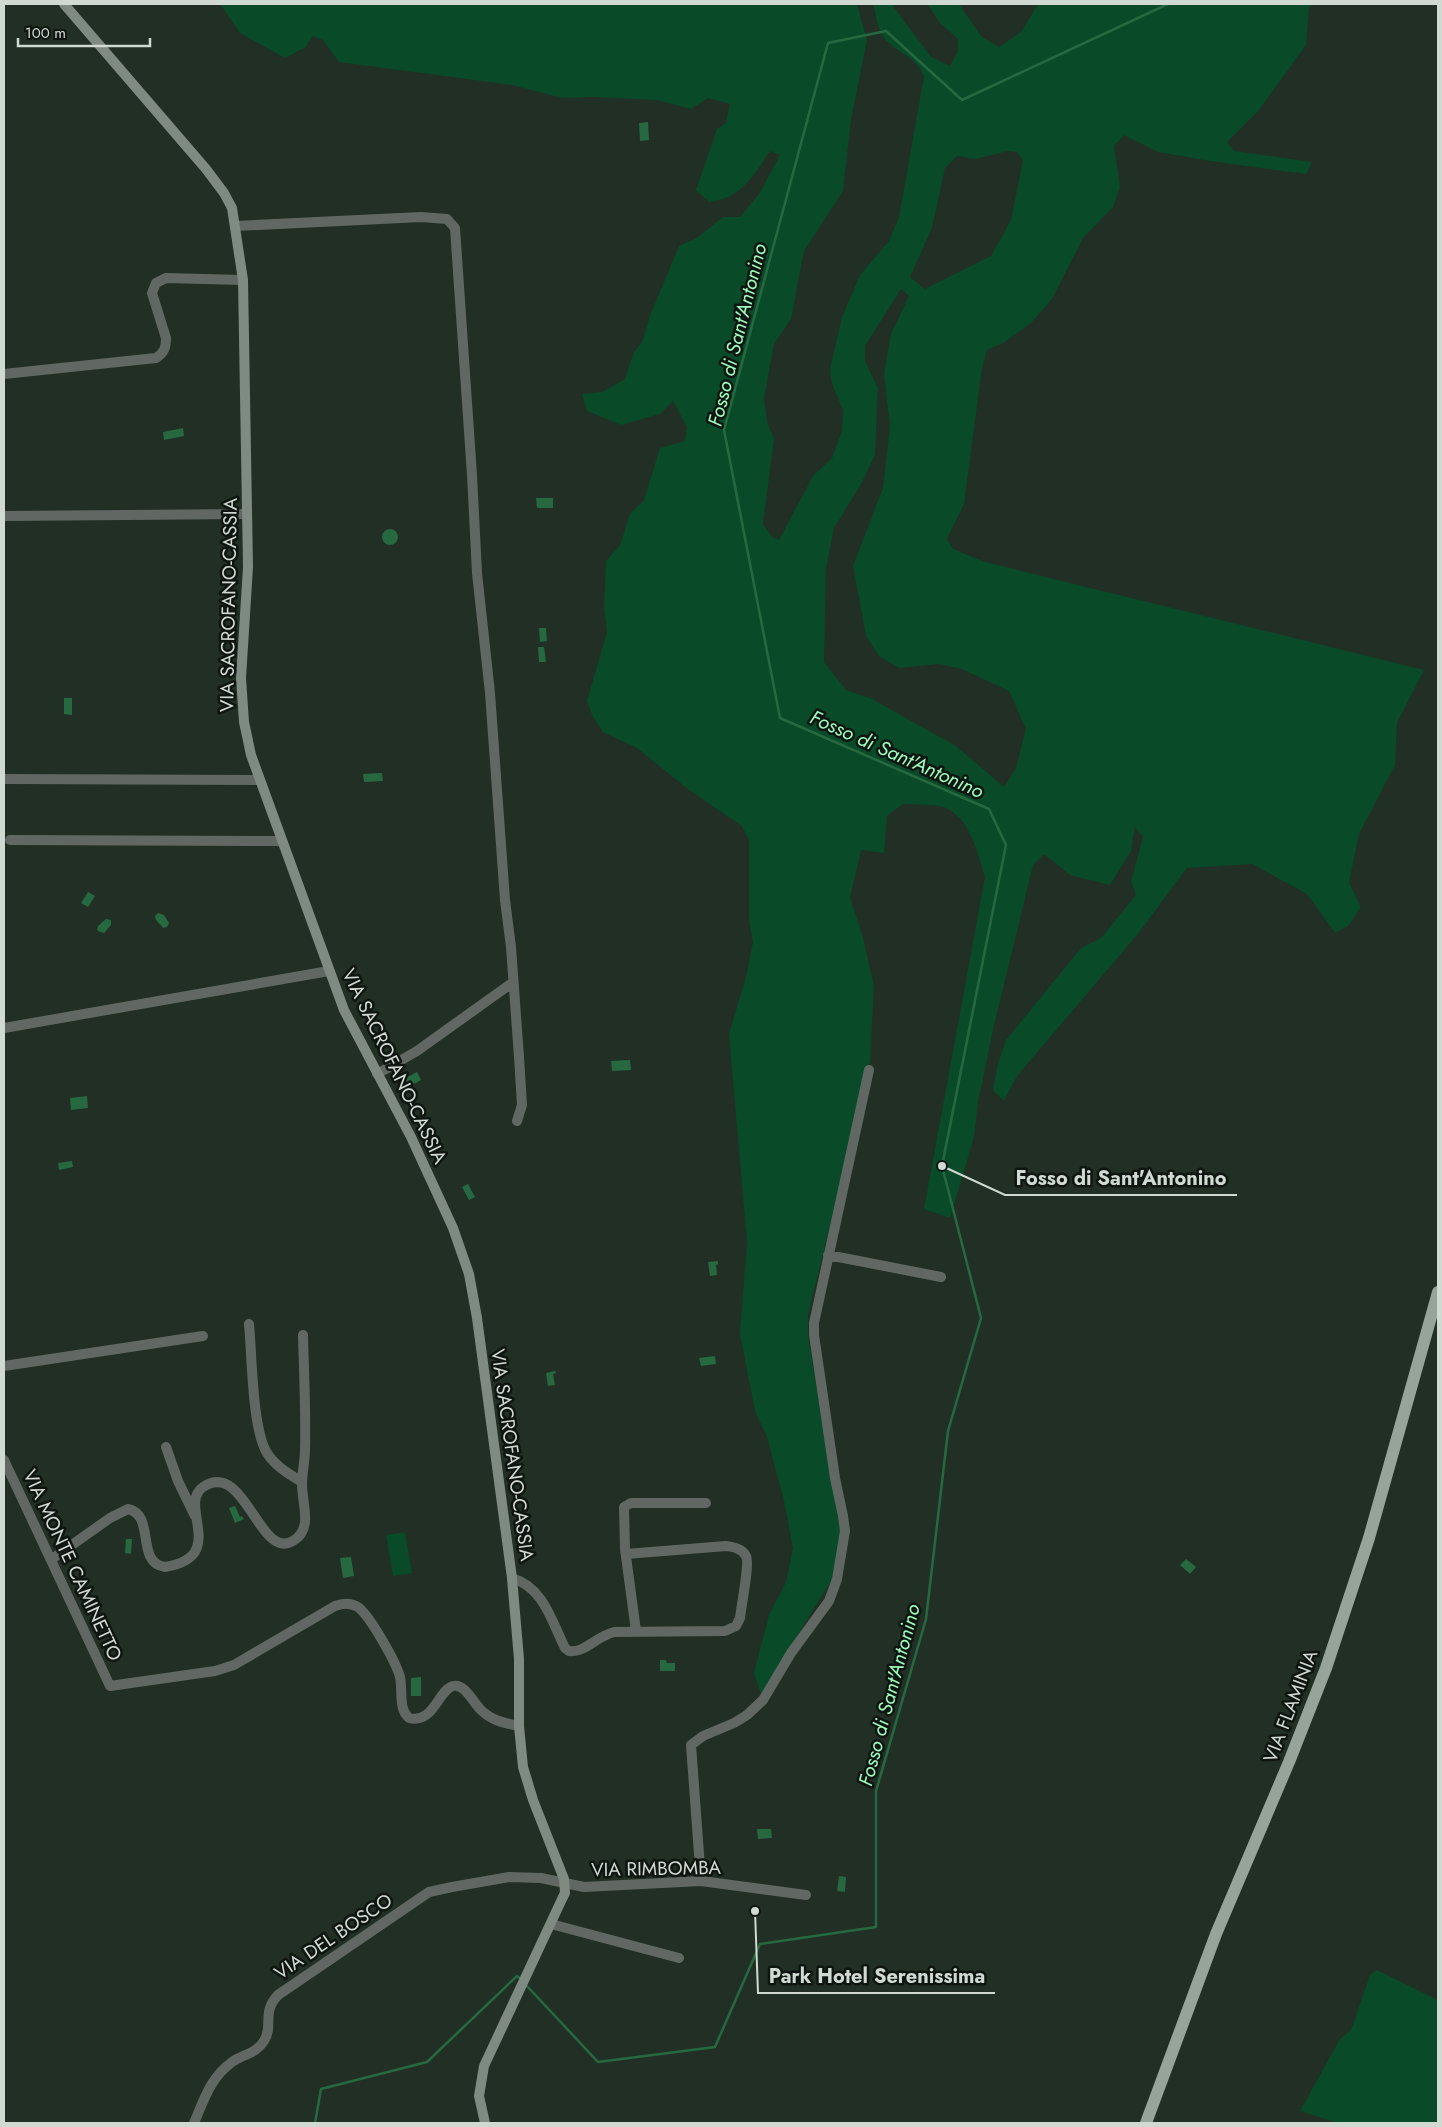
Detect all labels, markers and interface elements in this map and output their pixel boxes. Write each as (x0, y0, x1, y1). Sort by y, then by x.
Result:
scale bar (18, 15, 150, 47)
text: 100 m (25, 22, 66, 44)
water label: Fosso di Sant'Antonino (701, 240, 774, 430)
street label: VIA SACROFANO-CASSIA (213, 497, 244, 712)
water label: Fosso di Sant'Antonino (805, 703, 989, 806)
street label: VIA SACROFANO-CASSIA (335, 964, 454, 1169)
callout: Fosso di Sant'Antonino (1005, 1160, 1237, 1195)
text: Fosso di Sant'Antonino (1015, 1164, 1227, 1193)
street label: VIA SACROFANO-CASSIA (484, 1347, 541, 1563)
street label: VIA MONTE CAMINETTO (16, 1465, 129, 1665)
water label: Fosso di Sant'Antonino (851, 1600, 928, 1789)
street label: VIA FLAMINIA (1257, 1646, 1324, 1766)
street label: VIA RIMBOMBA (591, 1854, 722, 1883)
street label: VIA DEL BOSCO (269, 1887, 398, 1986)
callout: Park Hotel Serenissima (758, 1958, 995, 1993)
text: Park Hotel Serenissima (769, 1962, 985, 1991)

